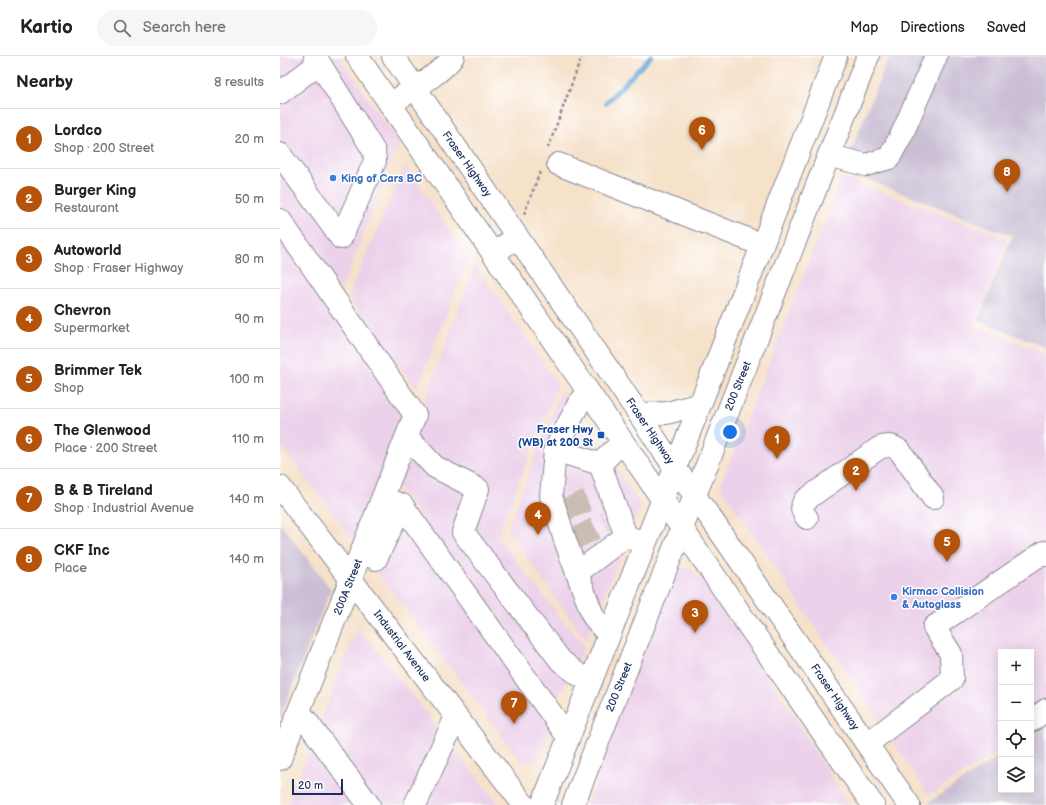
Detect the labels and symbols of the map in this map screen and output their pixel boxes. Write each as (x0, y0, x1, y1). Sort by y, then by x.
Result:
pin: 6 (689, 117, 715, 150)
street label: Fraser Highway (440, 129, 494, 199)
pin: 8 (994, 159, 1020, 192)
place label: King of Cars BC (341, 172, 422, 185)
marker: King of Cars BC (328, 173, 338, 183)
street label: 200 Street (722, 359, 754, 413)
street label: Fraser Highway (623, 395, 677, 467)
your location (720, 422, 740, 442)
place label: Fraser Hwy (WB) at 200 St (518, 423, 593, 449)
pin: 1 (764, 426, 790, 459)
marker: Fraser Hwy (WB) at 200 St (596, 430, 606, 440)
pin: 2 (843, 458, 869, 491)
pin: 4 (525, 502, 551, 535)
pin: 5 (934, 529, 960, 562)
street label: 200A Street (331, 557, 365, 617)
place label: Kirmac Collision & Autoglass (902, 585, 984, 611)
marker: Kirmac Collision & Autoglass (889, 592, 899, 602)
pin: 3 (682, 600, 708, 633)
street label: Industrial Avenue (371, 608, 433, 685)
street label: 200 Street (603, 660, 635, 714)
street label: Fraser Highway (808, 661, 862, 733)
pin: 7 (501, 691, 527, 724)
scale bar (292, 777, 343, 796)

